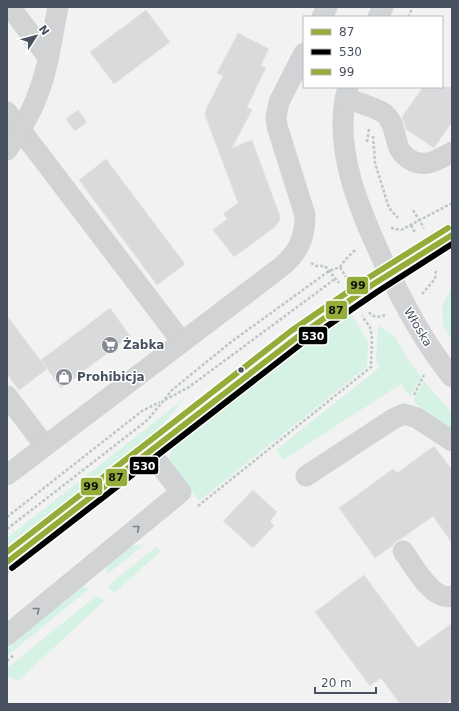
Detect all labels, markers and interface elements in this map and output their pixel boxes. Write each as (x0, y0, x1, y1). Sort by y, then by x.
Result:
north arrow (16, 16, 56, 56)
legend (303, 16, 443, 88)
text: N (36, 23, 52, 38)
text: 87 (339, 25, 354, 39)
text: 530 (339, 45, 362, 59)
text: 99 (339, 65, 354, 79)
line badge: 99 (346, 276, 369, 295)
text: 99 (350, 279, 366, 292)
line badge: 87 (325, 300, 348, 320)
text: 87 (328, 304, 344, 317)
street label: Włoska (401, 305, 435, 349)
line badge: 530 (298, 326, 328, 345)
text: 530 (302, 330, 325, 343)
supermarket icon: Żabka (100, 335, 120, 355)
place label: Żabka (123, 337, 164, 352)
unlabelled marker (236, 365, 246, 375)
shop icon: Prohibicja (54, 367, 74, 387)
place label: Prohibicja (77, 370, 145, 384)
line badge: 530 (129, 456, 159, 475)
text: 530 (133, 460, 156, 473)
line badge: 87 (105, 468, 128, 487)
text: 87 (108, 471, 124, 484)
line badge: 99 (80, 477, 103, 496)
text: 99 (83, 480, 99, 493)
one-way arrow (133, 525, 140, 532)
one-way arrow (33, 608, 40, 615)
scale bar (315, 669, 376, 695)
text: 20 m (321, 676, 352, 690)

